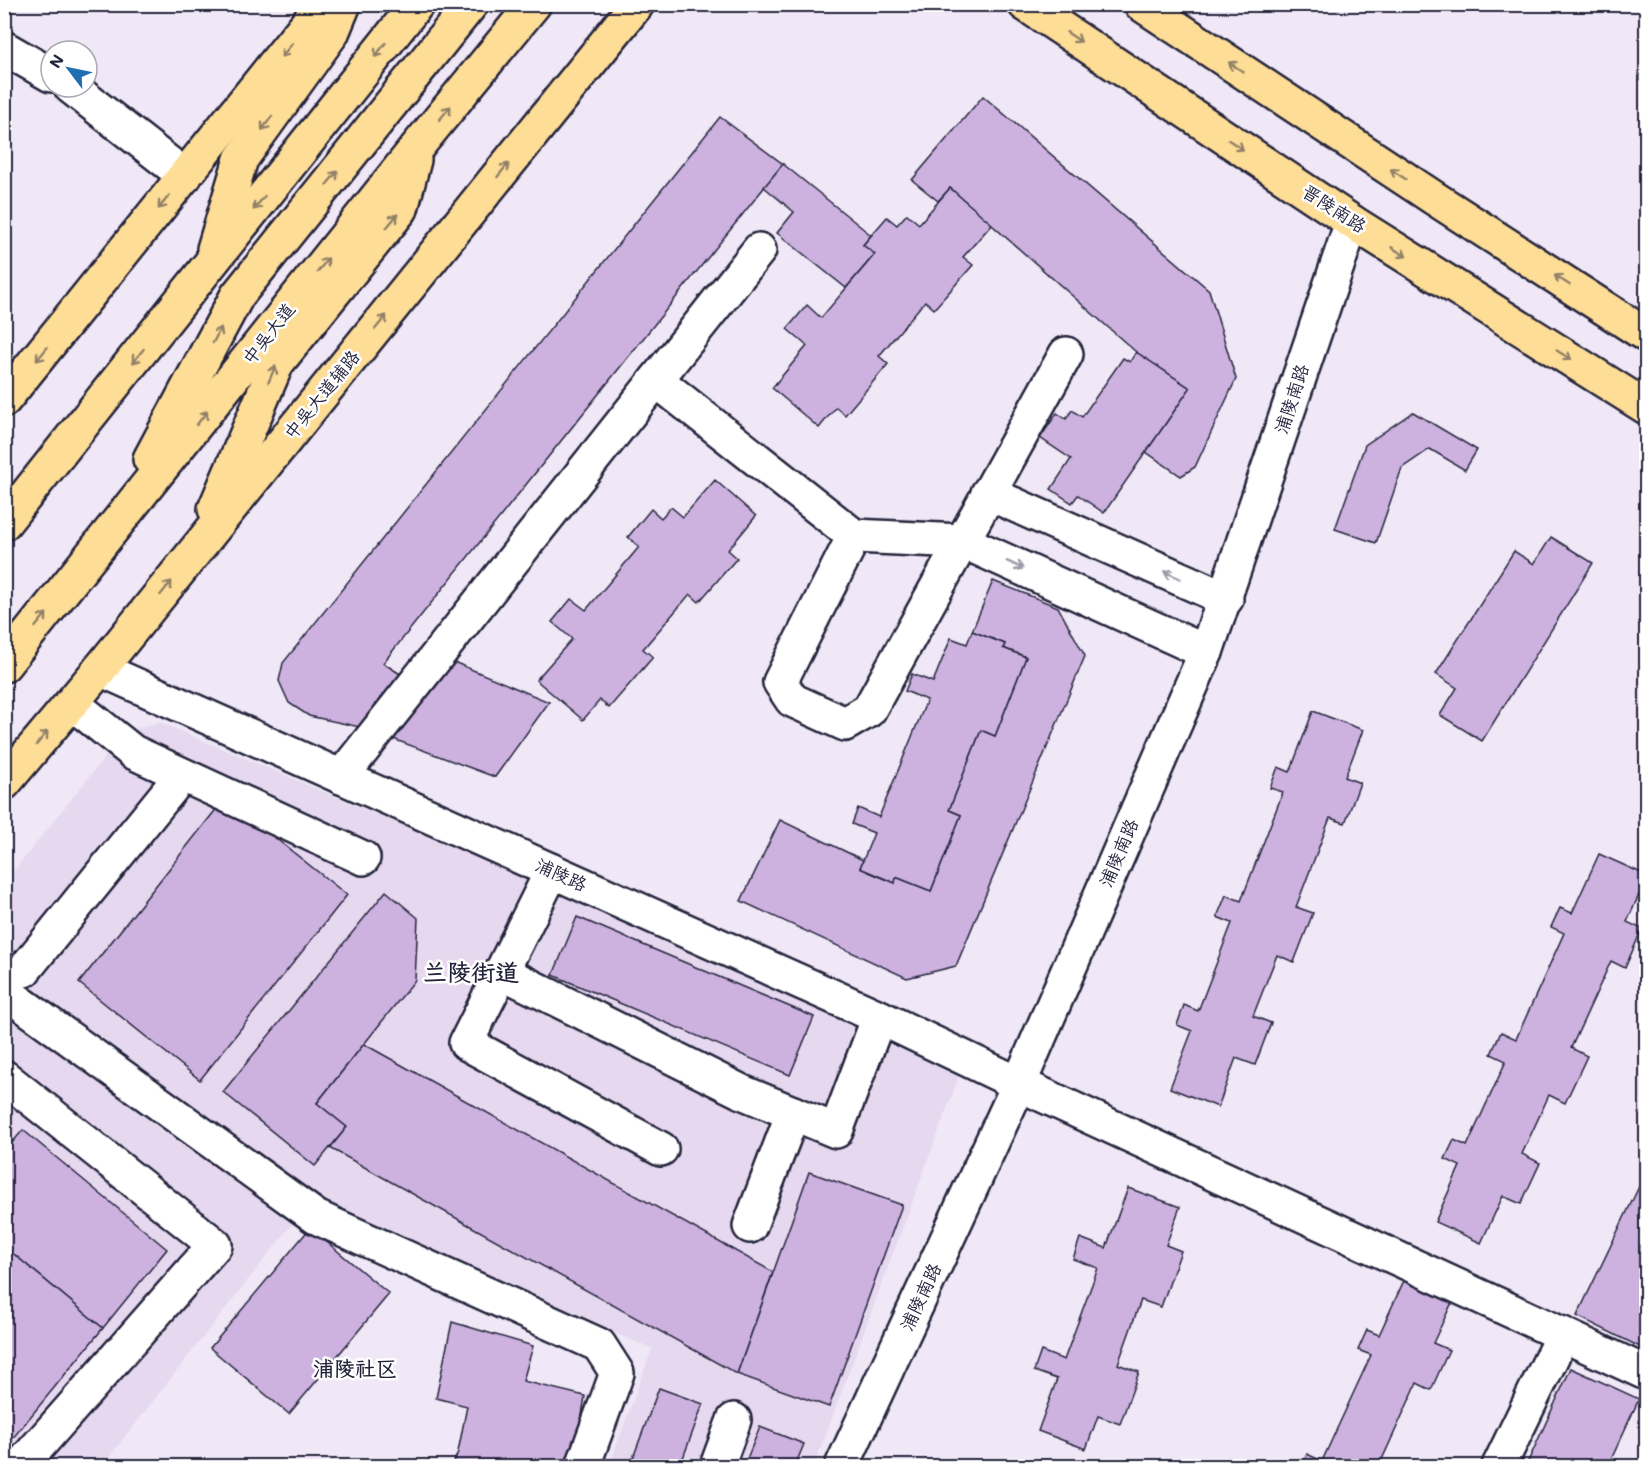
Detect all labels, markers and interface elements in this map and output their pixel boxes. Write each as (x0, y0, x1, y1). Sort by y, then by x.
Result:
one-way arrow (1065, 31, 1081, 43)
north arrow (39, 39, 99, 99)
one-way arrow (280, 42, 293, 58)
one-way arrow (374, 42, 387, 58)
text: N (44, 50, 68, 72)
one-way arrow (1228, 61, 1244, 73)
one-way arrow (439, 105, 452, 121)
one-way arrow (261, 115, 273, 131)
one-way arrow (1227, 139, 1244, 151)
one-way arrow (497, 162, 510, 178)
one-way arrow (1390, 168, 1407, 181)
one-way arrow (325, 171, 338, 187)
street label: 晋陵南路 (1298, 178, 1371, 238)
one-way arrow (158, 194, 171, 210)
one-way arrow (253, 195, 266, 211)
one-way arrow (385, 213, 398, 229)
one-way arrow (1390, 246, 1407, 258)
one-way arrow (317, 258, 330, 274)
one-way arrow (1554, 274, 1571, 286)
street label: 中吴大道 (237, 298, 300, 369)
one-way arrow (374, 314, 387, 330)
one-way arrow (211, 327, 223, 344)
one-way arrow (35, 345, 48, 361)
street label: 中吴大道辅路 (278, 345, 365, 444)
one-way arrow (131, 348, 144, 364)
one-way arrow (1555, 350, 1572, 362)
street label: 浦陵南路 (1269, 361, 1314, 437)
one-way arrow (267, 366, 278, 384)
one-way arrow (196, 410, 209, 426)
one-way arrow (1006, 560, 1024, 572)
one-way arrow (1164, 569, 1182, 580)
one-way arrow (159, 580, 172, 596)
one-way arrow (35, 612, 48, 628)
one-way arrow (35, 731, 49, 746)
street label: 浦陵南路 (1093, 815, 1143, 890)
street label: 浦陵路 (532, 852, 591, 896)
district label: 兰陵街道 (423, 956, 519, 987)
street label: 浦陵南路 (894, 1259, 946, 1334)
district label: 浦陵社区 (313, 1354, 397, 1381)

